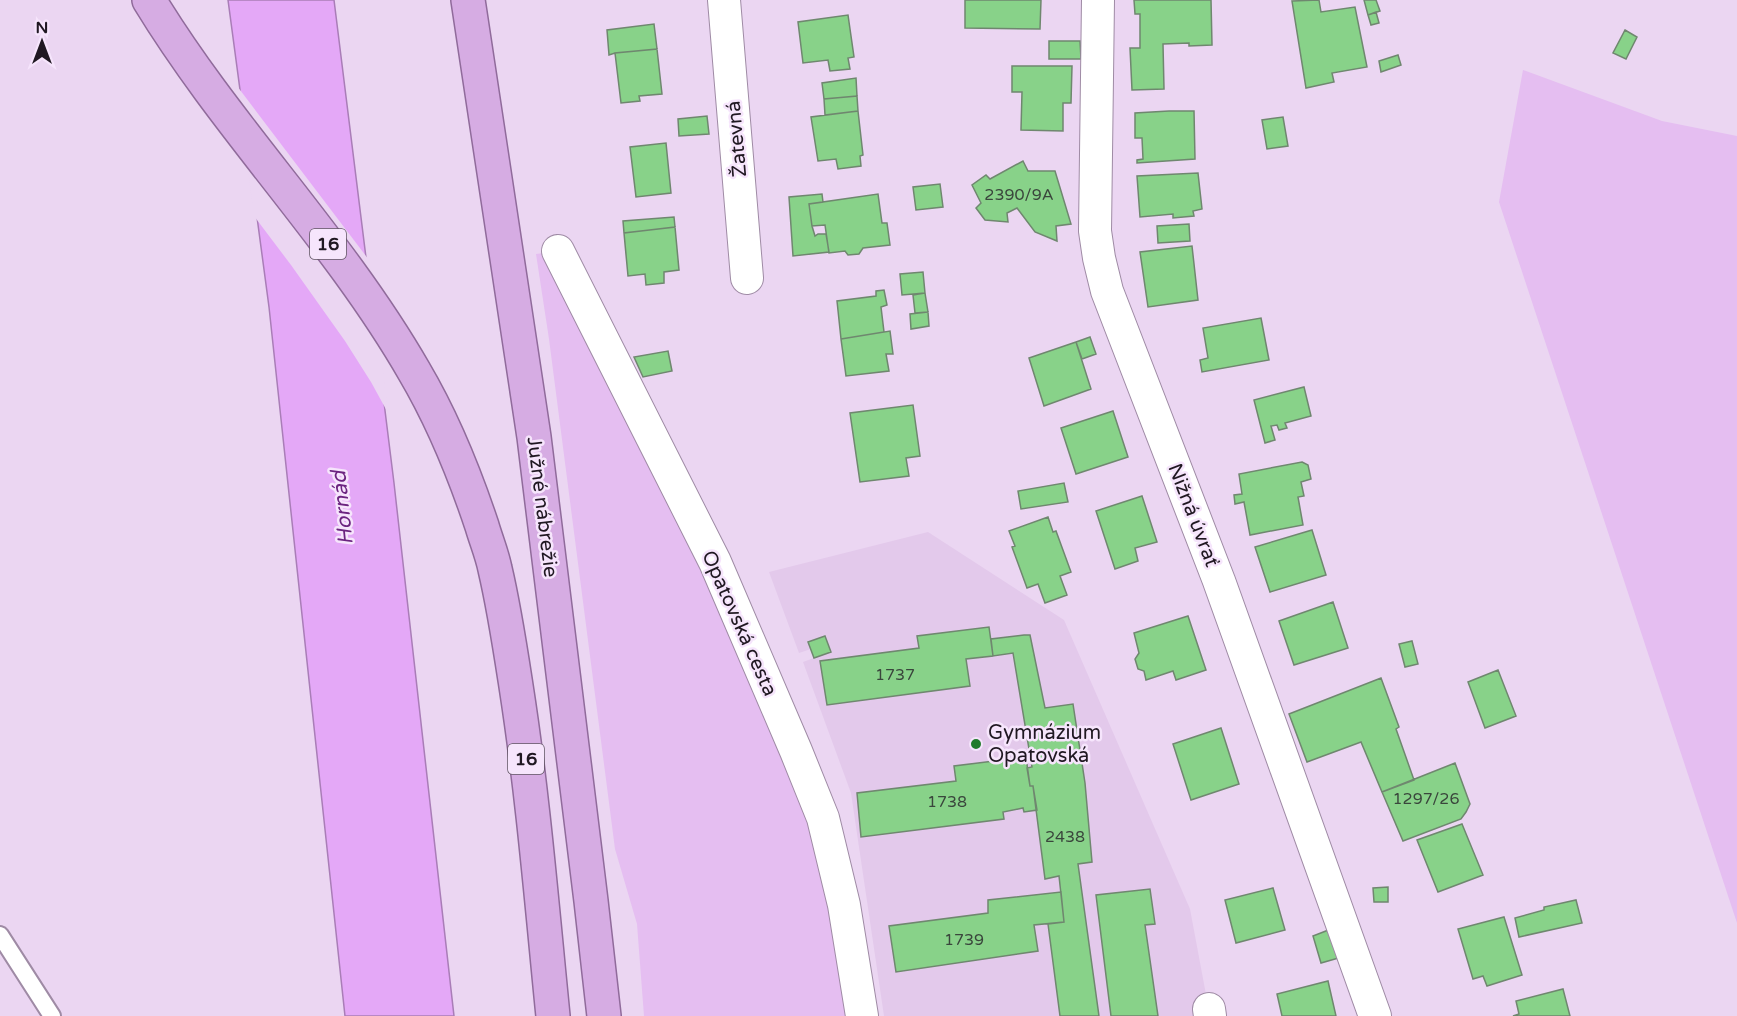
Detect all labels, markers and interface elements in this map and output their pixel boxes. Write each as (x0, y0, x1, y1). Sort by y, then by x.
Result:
north arrow (12, 12, 72, 72)
text: N (36, 18, 48, 38)
street label: Žatevná (721, 100, 752, 178)
house number: 2390/9A (984, 185, 1054, 205)
road number: 16 (310, 229, 346, 259)
street label: Južné nábrežie (521, 436, 563, 579)
street label: Nižná úvrať (1162, 460, 1224, 571)
water label: Hornád (326, 467, 359, 546)
street label: Opatovská cesta (696, 547, 782, 700)
house number: 1737 (875, 665, 915, 685)
place label: Gymnázium Opatovská (988, 721, 1101, 768)
marker: Gymnázium Opatovská (969, 737, 983, 751)
road number: 16 (508, 744, 544, 774)
house number: 1297/26 (1393, 789, 1459, 809)
house number: 1738 (927, 792, 967, 812)
house number: 2438 (1045, 827, 1085, 847)
house number: 1739 (944, 930, 984, 950)

